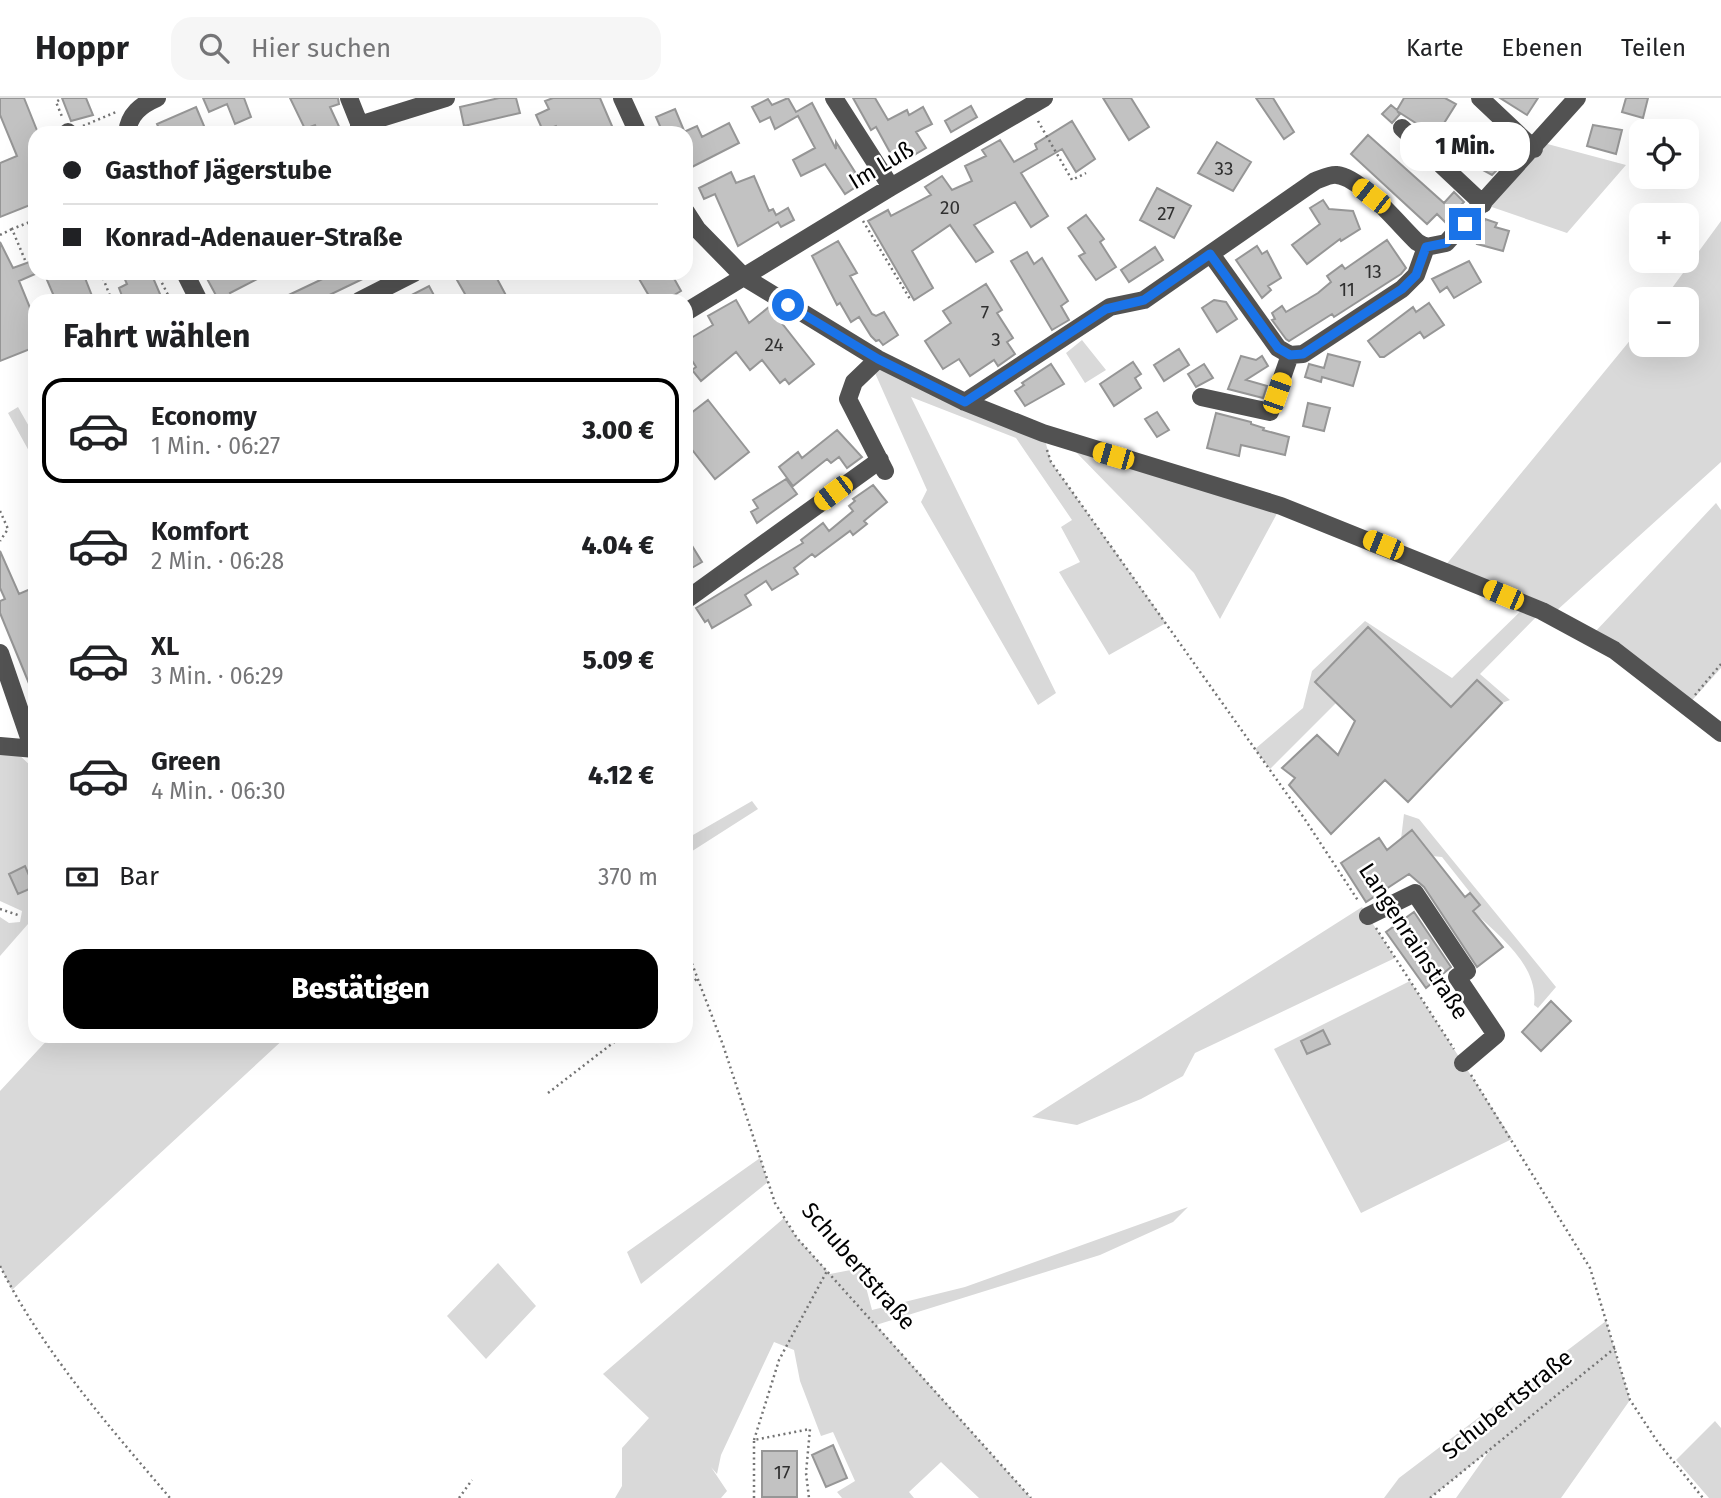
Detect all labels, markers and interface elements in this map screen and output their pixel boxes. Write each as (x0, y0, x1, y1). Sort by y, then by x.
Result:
search box (171, 17, 661, 80)
text: Hoppr (35, 28, 129, 68)
icon: search (195, 29, 233, 67)
text: Hier suchen (251, 33, 391, 64)
text: Karte (1406, 34, 1464, 62)
text: Ebenen (1502, 34, 1583, 62)
text: Teilen (1621, 34, 1686, 62)
map controls (1629, 119, 1699, 357)
button: locate (1629, 119, 1699, 189)
callout: 1 Min. (1400, 122, 1530, 172)
text: 1 Min. (1435, 132, 1495, 160)
street label: Im Luß (843, 135, 919, 195)
text: Gasthof Jägerstube (105, 155, 332, 186)
house number: 33 (1215, 157, 1233, 180)
car (1348, 175, 1395, 217)
house number: 20 (940, 196, 960, 219)
house number: 27 (1157, 202, 1175, 225)
button: + (1629, 203, 1699, 273)
route end (1449, 208, 1481, 240)
text: Konrad-Adenauer-Straße (105, 222, 403, 253)
house number: 13 (1364, 260, 1382, 283)
house number: 11 (1339, 278, 1355, 301)
button: − (1629, 287, 1699, 357)
route start (772, 289, 804, 321)
house number: 7 (981, 301, 989, 324)
text: Fahrt wählen (63, 317, 250, 355)
house number: 3 (991, 328, 1001, 351)
house number: 24 (764, 333, 784, 356)
car (1261, 370, 1294, 416)
icon: car (67, 399, 130, 462)
text: Economy (151, 401, 257, 432)
text: 3.00 € (582, 415, 654, 446)
text: 1 Min. · 06:27 (151, 432, 280, 460)
car (1090, 440, 1137, 472)
car (810, 472, 857, 514)
icon: car (67, 514, 130, 577)
text: Komfort (151, 516, 249, 547)
car (1360, 527, 1407, 563)
text: 4.04 € (581, 530, 654, 561)
text: 2 Min. · 06:28 (151, 547, 284, 575)
car (1480, 577, 1527, 613)
icon: car (67, 629, 130, 692)
text: XL (151, 631, 179, 662)
text: 5.09 € (582, 645, 654, 676)
text: 3 Min. · 06:29 (151, 662, 284, 690)
icon: car (67, 744, 130, 807)
text: Green (151, 746, 221, 777)
text: 4.12 € (588, 760, 654, 791)
text: 4 Min. · 06:30 (151, 777, 286, 805)
street label: Langenrainstraße (1353, 857, 1475, 1025)
icon: cash (63, 858, 101, 896)
text: Bar (119, 861, 159, 892)
text: 370 m (598, 863, 658, 891)
button: Bestätigen (63, 949, 658, 1029)
street label: Schubertstraße (796, 1197, 922, 1335)
street label: Schubertstraße (1436, 1343, 1578, 1465)
house number: 17 (774, 1461, 790, 1484)

